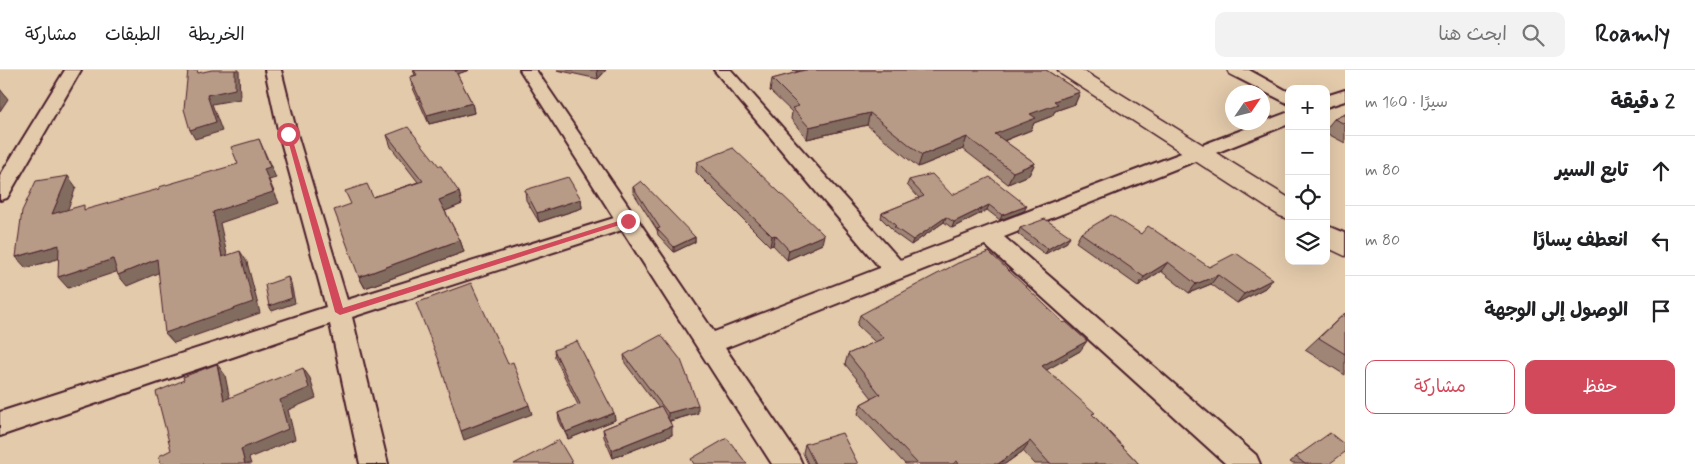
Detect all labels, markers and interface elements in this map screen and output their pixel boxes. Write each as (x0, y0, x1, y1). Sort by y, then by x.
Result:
search box (1215, 12, 1565, 57)
text: Roamly (1595, 19, 1670, 50)
icon: search (1519, 21, 1547, 49)
text: ابحث هنا (1438, 22, 1507, 47)
text: مشاركة (25, 23, 77, 47)
text: الطبقات (105, 23, 161, 47)
text: الخريطة (189, 23, 245, 47)
north arrow (1225, 85, 1270, 130)
map controls (1285, 85, 1330, 265)
button: + (1285, 85, 1330, 130)
text: 2 دقيقة (1611, 88, 1675, 116)
text: سيرًا · 160 m (1365, 92, 1448, 113)
route start (277, 123, 300, 146)
button: − (1285, 130, 1330, 175)
icon: ahead (1647, 157, 1675, 185)
text: تابع السير (1555, 158, 1628, 183)
text: 80 m (1365, 160, 1400, 181)
button: locate (1285, 175, 1330, 220)
route end (617, 210, 640, 233)
button: layers (1285, 220, 1330, 265)
icon: left (1647, 227, 1675, 255)
text: انعطف يسارًا (1533, 228, 1628, 253)
text: 80 m (1365, 230, 1400, 251)
icon: arrive (1647, 297, 1675, 325)
text: الوصول إلى الوجهة (1484, 298, 1628, 323)
button: مشاركة (1365, 360, 1515, 414)
button: حفظ (1525, 360, 1675, 414)

